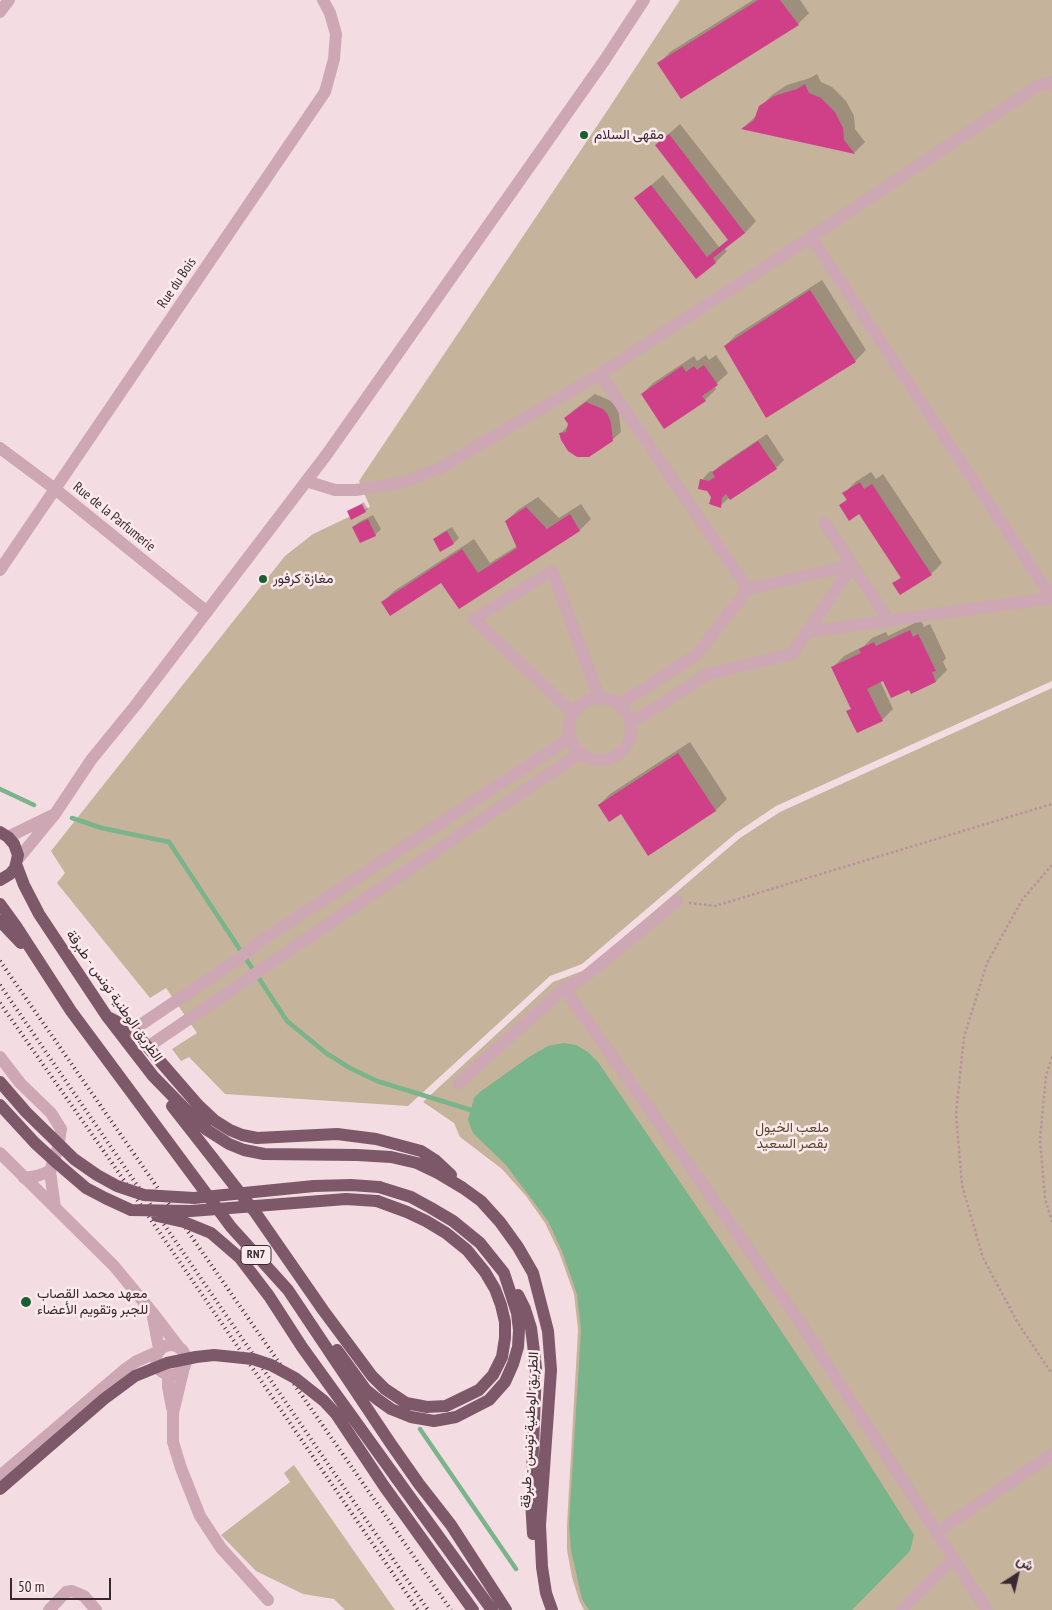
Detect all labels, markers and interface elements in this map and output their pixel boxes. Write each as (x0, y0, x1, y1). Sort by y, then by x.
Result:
place label: مقهى السلام (594, 127, 664, 143)
marker: مقهى السلام (578, 129, 590, 141)
street label: Rue du Bois (154, 255, 200, 311)
street label: Rue de la Parfumerie (70, 479, 158, 555)
place label: مغازة كرفور (273, 571, 333, 587)
marker: مغازة كرفور (257, 573, 269, 585)
street label: الطريق الوطنية تونس - طبرقة (62, 927, 166, 1065)
park label: ملعب الخيول بقصر السعيد (755, 1120, 829, 1152)
road number: RN7 (241, 1246, 271, 1264)
place label: معهد محمد القصاب للجبر وتقويم الأعضاء (37, 1286, 148, 1318)
marker: معهد محمد القصاب للجبر وتقويم الأعضاء (19, 1295, 33, 1309)
street label: الطريق الوطنية تونس - طبرقة (518, 1351, 542, 1509)
north arrow (992, 1550, 1042, 1600)
text: ش (1014, 1551, 1038, 1575)
scale bar (12, 1568, 114, 1600)
text: 50 m (18, 1577, 44, 1596)

